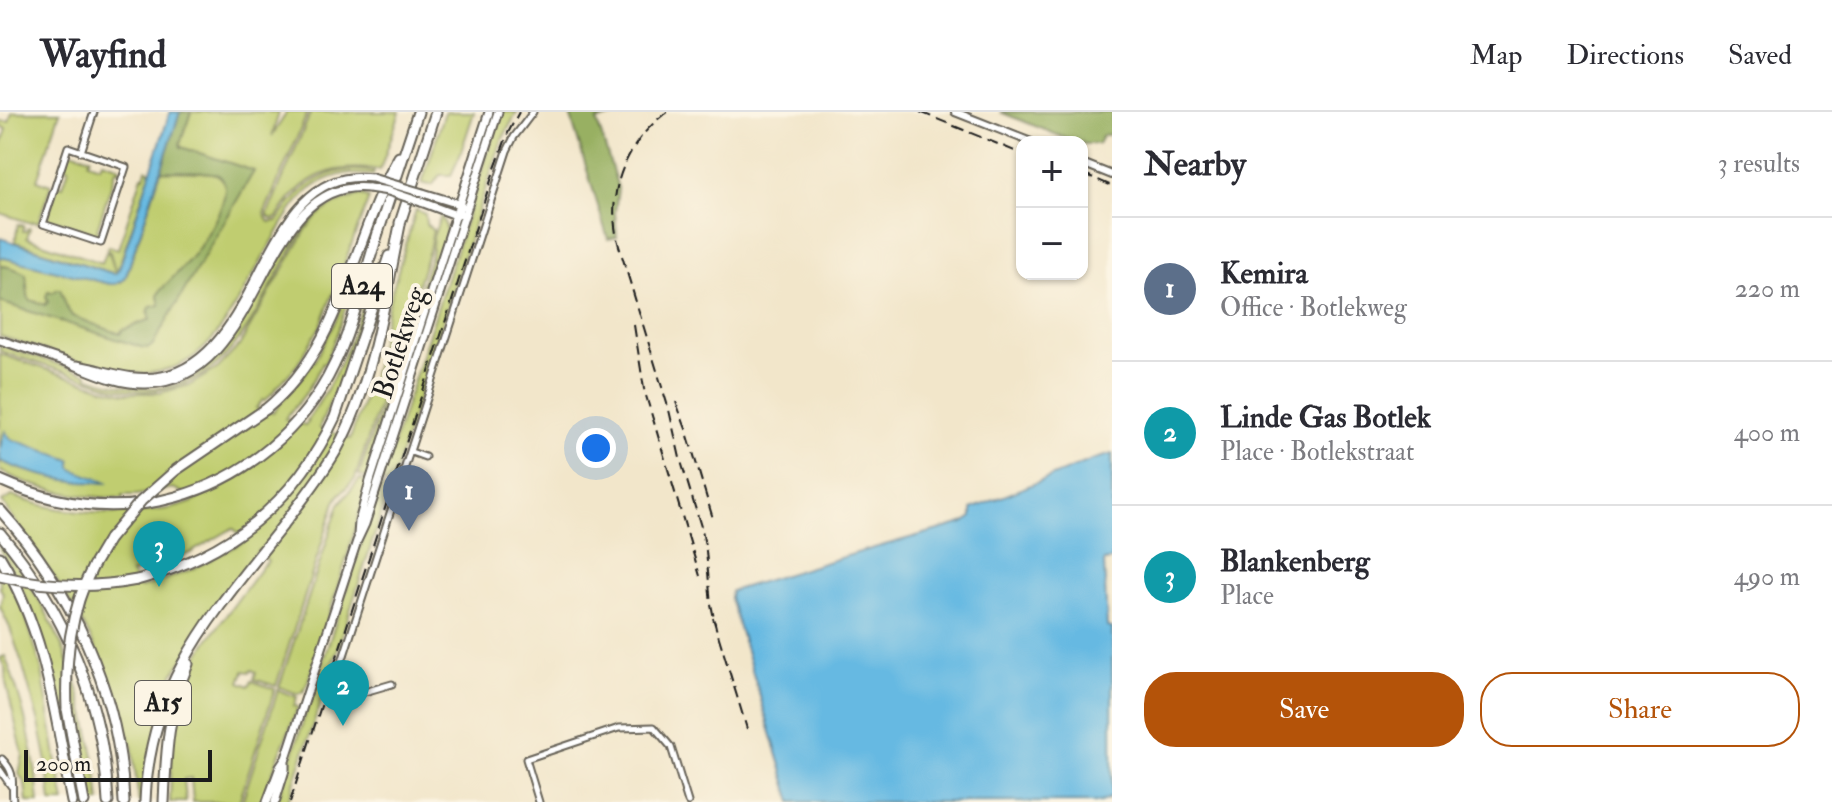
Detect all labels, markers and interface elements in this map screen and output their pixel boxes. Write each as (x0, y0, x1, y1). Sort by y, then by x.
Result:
text: Wayfind (40, 31, 166, 79)
text: Map (1470, 38, 1523, 73)
text: Directions (1567, 38, 1684, 73)
text: Saved (1728, 38, 1792, 73)
map controls (1016, 136, 1088, 280)
button: + (1016, 136, 1088, 208)
text: Nearby (1144, 143, 1246, 186)
text: 3 results (1718, 148, 1800, 180)
button: − (1016, 208, 1088, 280)
text: Kemira (1220, 255, 1308, 292)
road number: A24 (332, 264, 392, 308)
text: 1 (1165, 273, 1175, 305)
text: 220 m (1735, 273, 1800, 305)
street label: Botlekweg (366, 282, 435, 403)
text: Office · Botlekweg (1220, 292, 1407, 324)
text: Linde Gas Botlek (1220, 399, 1431, 436)
text: 2 (1163, 417, 1177, 449)
text: 400 m (1734, 417, 1800, 449)
your location (576, 428, 616, 468)
text: Place · Botlekstraat (1220, 436, 1414, 468)
pin: 1 (383, 465, 435, 531)
pin: 3 (133, 521, 185, 587)
text: Blankenberg (1220, 543, 1370, 580)
text: 3 (1165, 561, 1175, 593)
text: 490 m (1734, 561, 1800, 593)
text: Place (1220, 580, 1274, 612)
pin: 2 (317, 660, 369, 726)
button: Save (1144, 672, 1464, 747)
button: Share (1480, 672, 1800, 747)
road number: A15 (135, 681, 191, 725)
scale bar (24, 746, 212, 782)
text: 200 m (36, 750, 91, 778)

